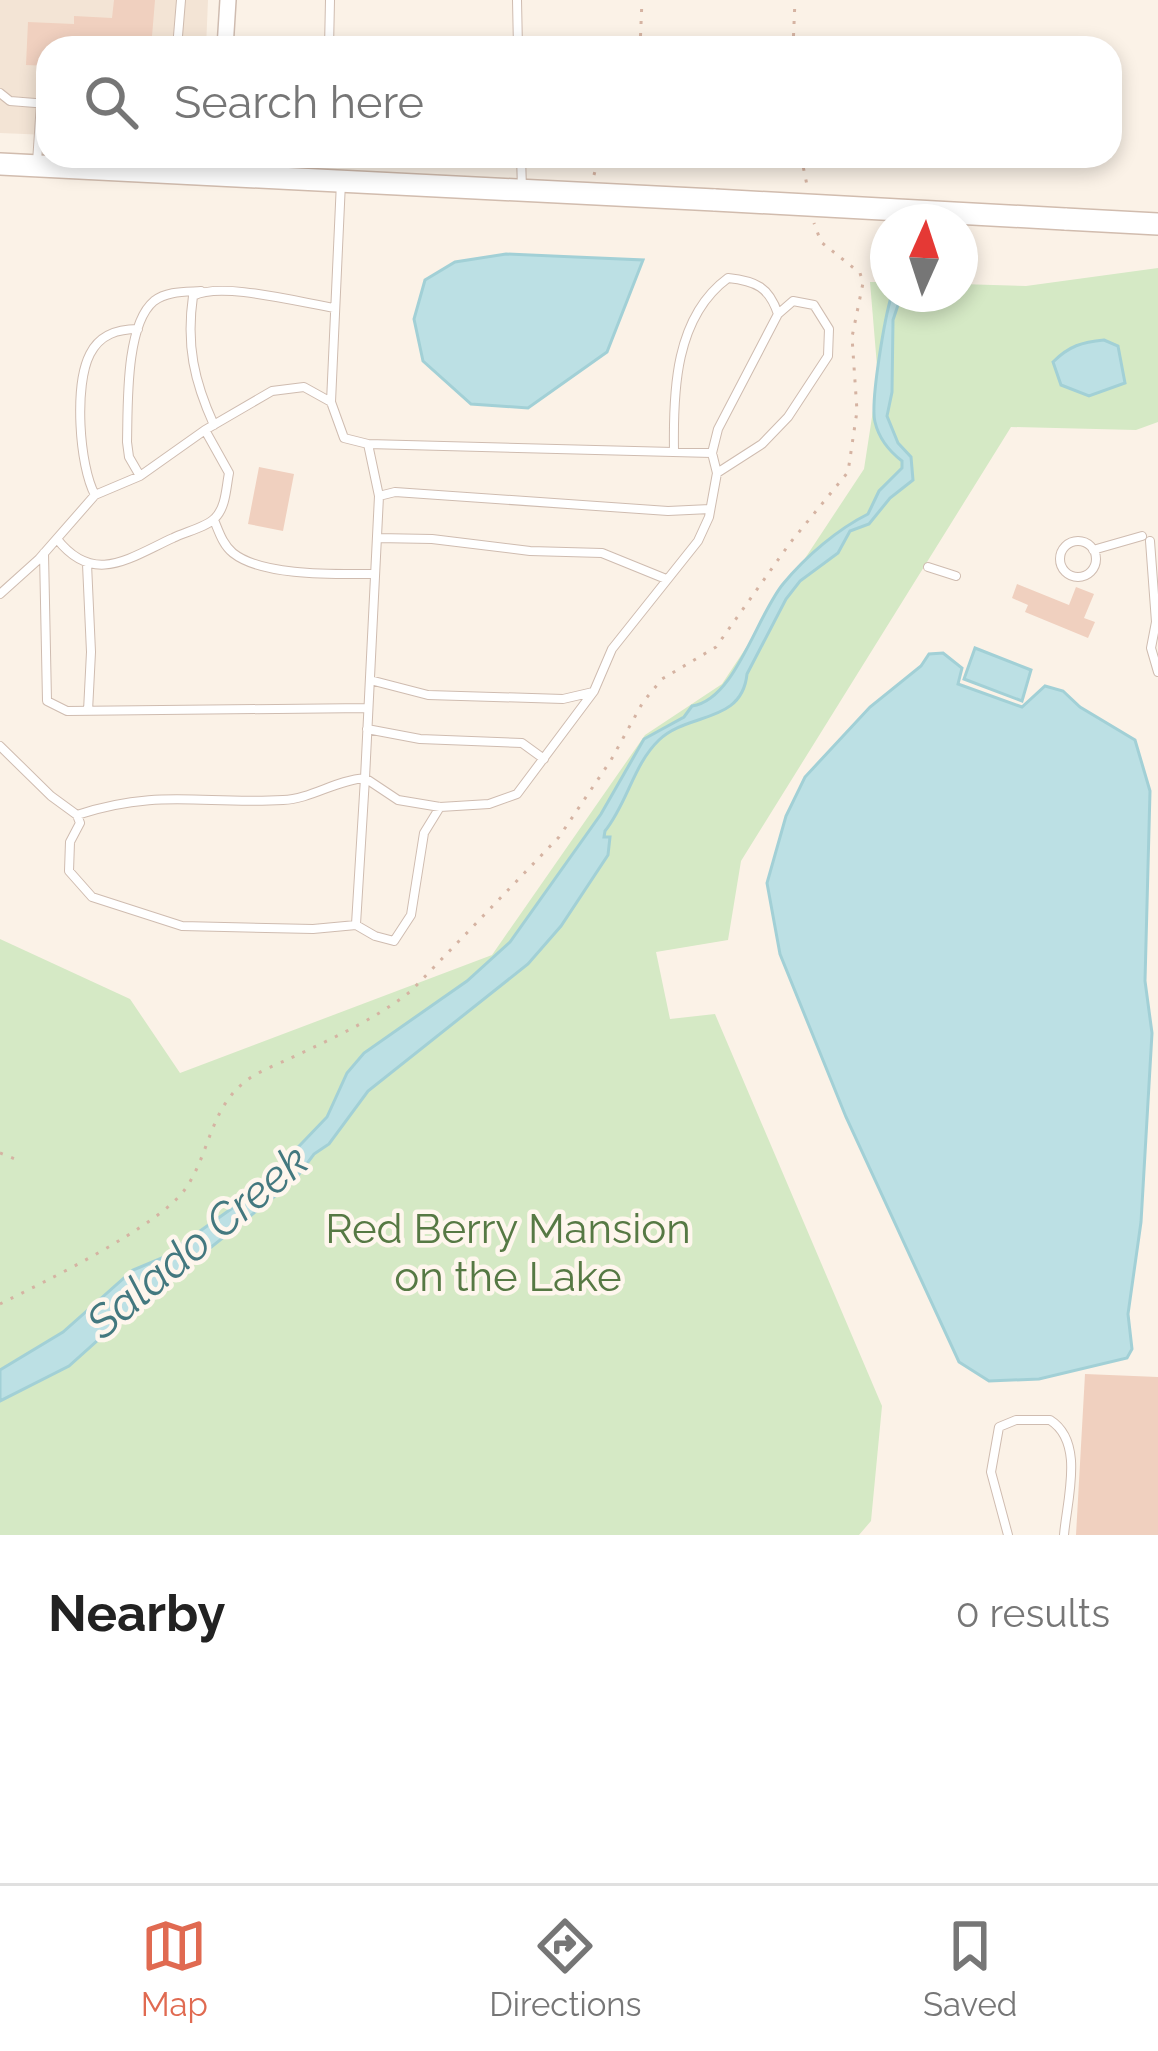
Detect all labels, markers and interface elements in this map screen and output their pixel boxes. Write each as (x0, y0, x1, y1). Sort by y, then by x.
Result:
search box (36, 36, 1122, 168)
icon: search (78, 69, 144, 135)
text: Search here (174, 76, 424, 129)
north arrow (870, 204, 978, 312)
water label: Salado Creek (75, 1134, 319, 1350)
park label: Red Berry Mansion on the Lake (325, 1204, 691, 1301)
text: Nearby (48, 1583, 225, 1643)
text: 0 results (956, 1590, 1110, 1636)
tab: Map (141, 1913, 208, 2024)
tab: Directions (489, 1913, 642, 2024)
tab: Saved (923, 1913, 1017, 2024)

